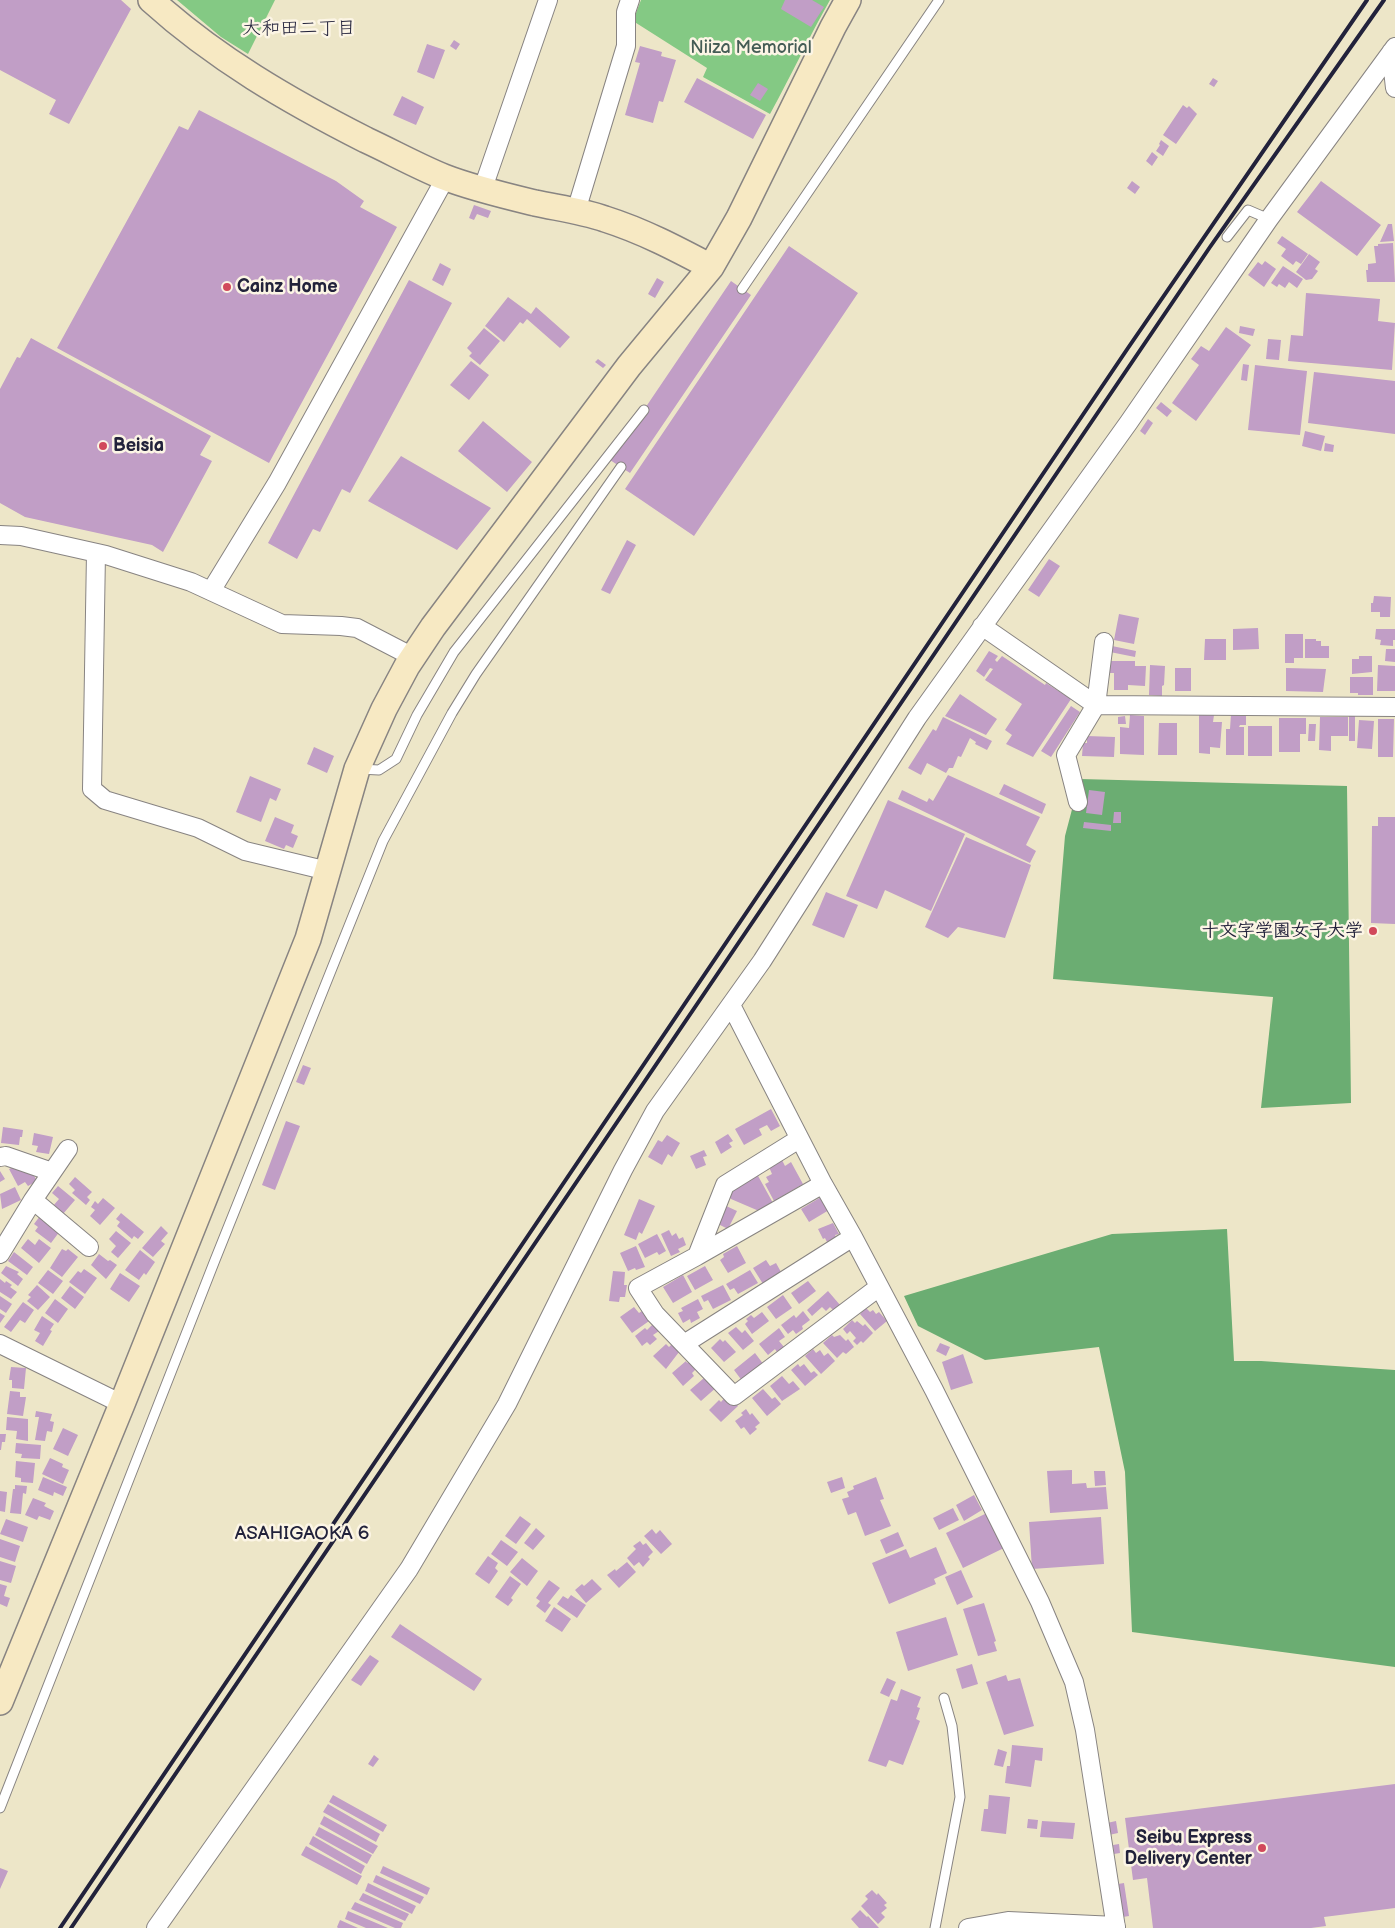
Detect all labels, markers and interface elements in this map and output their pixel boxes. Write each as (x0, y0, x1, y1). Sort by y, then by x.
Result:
district label: 大和田二丁目 (242, 18, 356, 40)
park label: Niiza Memorial (690, 37, 812, 59)
place label: Cainz Home (237, 276, 338, 298)
marker: Cainz Home (221, 281, 233, 293)
place label: Beisia (113, 435, 164, 457)
marker: Beisia (97, 440, 109, 452)
place label: 十文字学園女子大学 (1201, 920, 1363, 942)
marker: 十文字学園女子大学 (1367, 925, 1379, 937)
district label: ASAHIGAOKA 6 (227, 1523, 377, 1545)
place label: Seibu Express Delivery Center (1125, 1827, 1252, 1870)
marker: Seibu Express Delivery Center (1256, 1842, 1268, 1854)

